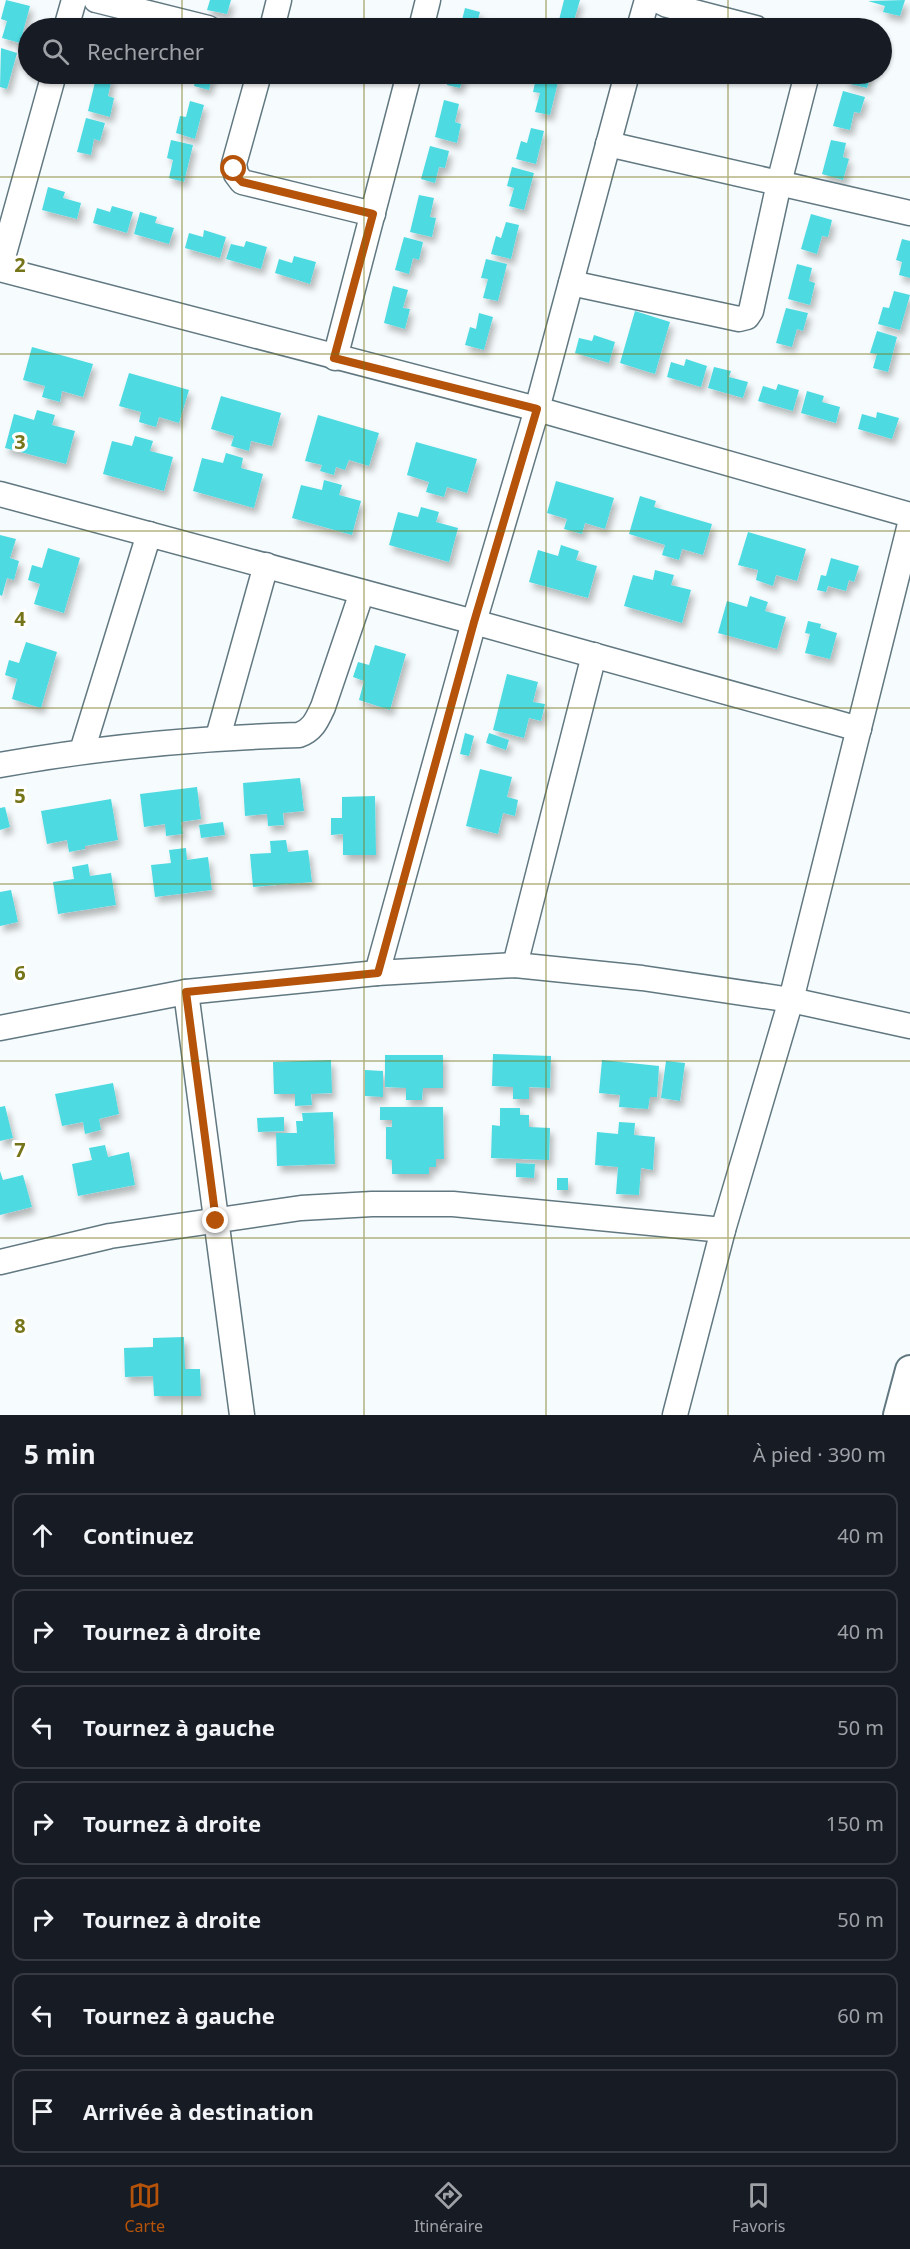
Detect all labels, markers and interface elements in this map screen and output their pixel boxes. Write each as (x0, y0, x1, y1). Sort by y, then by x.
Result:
search box (18, 18, 892, 84)
icon: search (39, 35, 72, 68)
text: Rechercher (87, 36, 204, 66)
route start (220, 155, 246, 181)
text: 2 (14, 251, 26, 278)
text: 3 (14, 428, 26, 455)
text: 4 (14, 605, 26, 632)
text: 5 (14, 782, 26, 809)
text: 6 (14, 959, 26, 986)
text: 7 (14, 1136, 26, 1163)
route end (202, 1207, 228, 1233)
text: 8 (14, 1312, 26, 1339)
text: 5 min (24, 1436, 96, 1472)
text: À pied · 390 m (753, 1441, 886, 1468)
icon: ahead (26, 1519, 59, 1552)
text: Continuez (83, 1520, 194, 1550)
text: 40 m (837, 1522, 884, 1549)
icon: right (26, 1615, 59, 1648)
text: Tournez à droite (83, 1616, 261, 1646)
text: 40 m (837, 1618, 884, 1645)
icon: left (26, 1711, 59, 1744)
text: Tournez à gauche (83, 1712, 275, 1742)
text: 50 m (837, 1714, 884, 1741)
icon: right (26, 1807, 59, 1840)
text: Tournez à droite (83, 1808, 261, 1838)
text: 150 m (826, 1810, 884, 1837)
icon: right (26, 1903, 59, 1936)
text: Tournez à droite (83, 1904, 261, 1934)
text: 50 m (837, 1906, 884, 1933)
icon: left (26, 1999, 59, 2032)
text: Tournez à gauche (83, 2000, 275, 2030)
text: 60 m (837, 2002, 884, 2029)
icon: arrive (26, 2095, 59, 2128)
text: Arrivée à destination (83, 2096, 314, 2126)
tab: Carte (125, 2179, 165, 2237)
tab: Itinéraire (414, 2179, 483, 2237)
tab: Favoris (732, 2179, 785, 2237)

